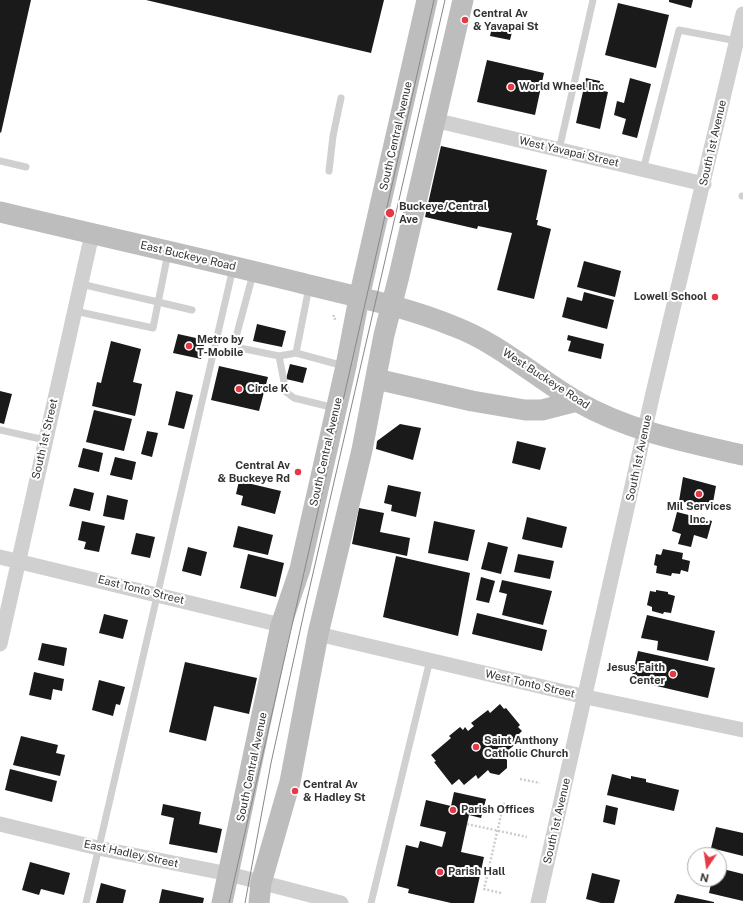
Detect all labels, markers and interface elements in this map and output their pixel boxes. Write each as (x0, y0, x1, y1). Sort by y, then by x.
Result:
place label: Central Av & Yavapai St (473, 7, 539, 33)
marker: Central Av & Yavapai St (460, 15, 470, 25)
street label: South Central Avenue (377, 80, 415, 192)
place label: World Wheel Inc (519, 80, 604, 94)
marker: World Wheel Inc (506, 82, 516, 92)
street label: South 1st Avenue (697, 99, 729, 187)
street label: West Yavapai Street (518, 134, 620, 170)
place label: Buckeye/Central Ave (399, 200, 487, 226)
marker: Buckeye/Central Ave (384, 207, 396, 219)
street label: East Buckeye Road (139, 239, 237, 273)
place label: Lowell School (634, 290, 707, 304)
marker: Lowell School (710, 292, 720, 302)
place label: Metro by T-Mobile (197, 333, 244, 359)
marker: Metro by T-Mobile (184, 341, 194, 351)
street label: West Buckeye Road (500, 346, 592, 412)
place label: Circle K (247, 382, 288, 396)
marker: Circle K (234, 384, 244, 394)
street label: South Central Avenue (307, 396, 345, 508)
street label: South 1st Street (29, 397, 61, 481)
street label: South 1st Avenue (623, 414, 655, 502)
place label: Central Av & Buckeye Rd (218, 459, 290, 485)
marker: Central Av & Buckeye Rd (293, 467, 303, 477)
marker: Mil Services Inc. (694, 489, 704, 499)
place label: Mil Services Inc. (667, 500, 731, 526)
street label: East Tonto Street (97, 573, 185, 607)
place label: Jesus Faith Center (607, 661, 665, 687)
street label: West Tonto Street (484, 667, 576, 701)
marker: Jesus Faith Center (668, 669, 678, 679)
street label: South Central Avenue (234, 711, 270, 823)
place label: Saint Anthony Catholic Church (484, 734, 568, 760)
marker: Saint Anthony Catholic Church (471, 742, 481, 752)
street label: South 1st Avenue (541, 777, 573, 865)
place label: Central Av & Hadley St (303, 778, 366, 804)
marker: Central Av & Hadley St (290, 786, 300, 796)
place label: Parish Offices (461, 803, 535, 817)
marker: Parish Offices (448, 805, 458, 815)
street label: East Hadley Street (83, 838, 179, 870)
north arrow (687, 847, 727, 887)
place label: Parish Hall (448, 865, 505, 879)
marker: Parish Hall (435, 867, 445, 877)
text: N (699, 871, 710, 885)

